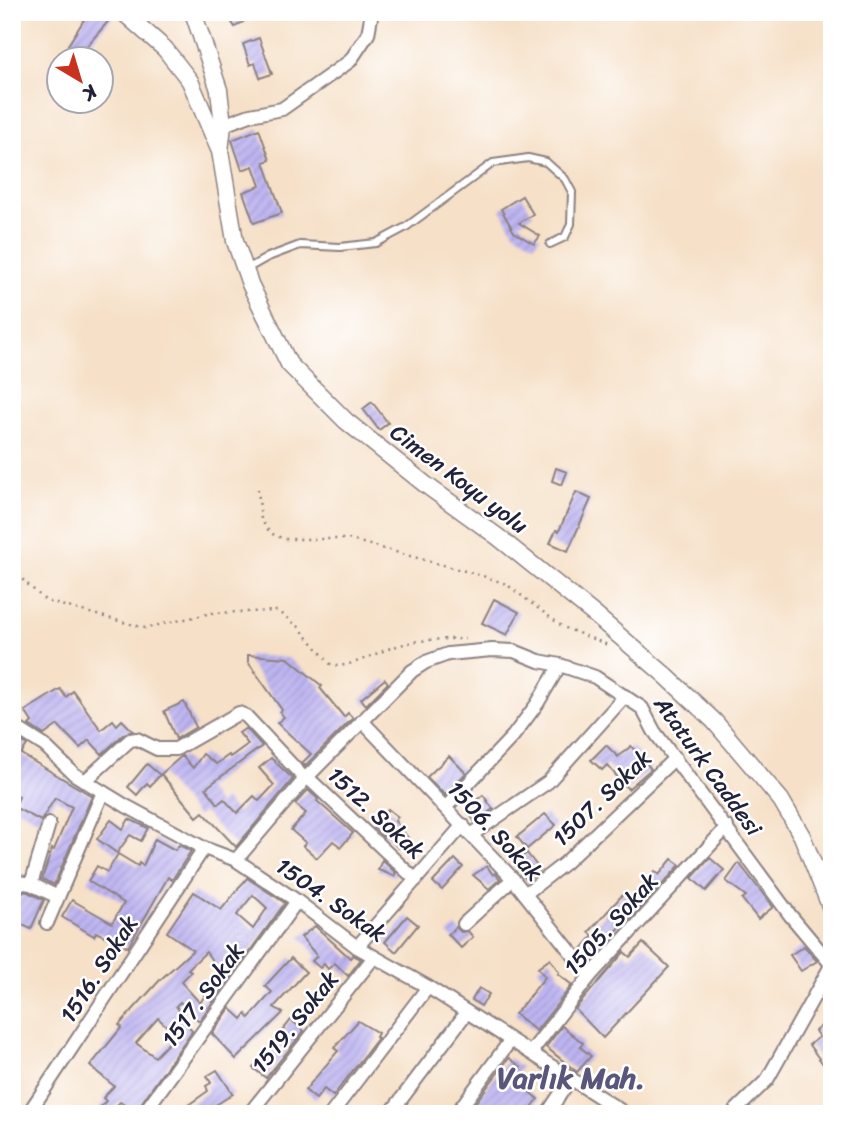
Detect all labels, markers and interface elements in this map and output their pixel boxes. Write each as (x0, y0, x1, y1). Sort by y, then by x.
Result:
north arrow (46, 46, 116, 116)
text: K (74, 76, 106, 110)
street label: Cimen Koyu yolu (381, 413, 537, 545)
street label: Ataturk Caddesi (642, 686, 774, 846)
street label: 1507. Sokak (542, 739, 662, 857)
street label: 1512. Sokak (317, 756, 435, 870)
street label: 1506. Sokak (437, 771, 553, 891)
street label: 1504. Sokak (267, 847, 395, 953)
street label: 1505. Sokak (553, 863, 669, 985)
street label: 1516. Sokak (49, 907, 149, 1031)
street label: 1517. Sokak (151, 934, 255, 1056)
street label: 1519. Sokak (240, 961, 350, 1083)
district label: Varlık Mah. (497, 1051, 645, 1105)

